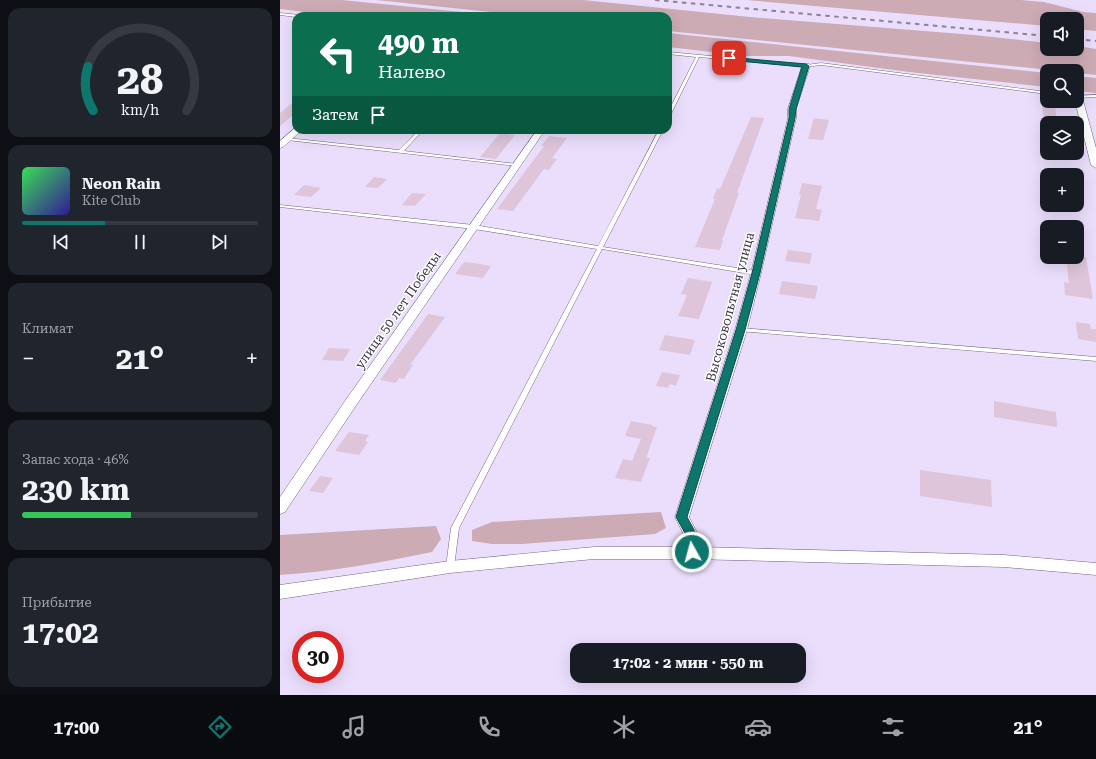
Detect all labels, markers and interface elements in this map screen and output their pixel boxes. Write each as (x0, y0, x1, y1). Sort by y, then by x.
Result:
map controls (1040, 12, 1084, 264)
button: sound (1040, 12, 1084, 56)
text: 490 m (378, 27, 459, 60)
icon: left (312, 28, 364, 80)
pin (712, 41, 746, 75)
icon: arrive (718, 47, 740, 69)
text: 28 (117, 55, 163, 104)
text: Налево (378, 61, 446, 82)
button: search (1040, 64, 1084, 108)
text: km/h (121, 101, 159, 117)
icon: arrive (367, 104, 389, 126)
text: Затем (312, 106, 359, 124)
button: layers (1040, 116, 1084, 160)
button: + (1040, 168, 1084, 212)
text: Neon Rain (82, 175, 161, 193)
text: Kite Club (82, 193, 141, 208)
button: − (1040, 220, 1084, 264)
icon: previous (50, 231, 72, 253)
icon: pause (129, 231, 151, 253)
icon: next (208, 231, 230, 253)
street label: Высоковольтная улица (703, 231, 757, 383)
street label: улица 50 лет Победы (352, 248, 444, 371)
text: Климат (22, 321, 73, 336)
text: 21° (116, 341, 164, 376)
text: − (22, 346, 34, 371)
text: + (246, 346, 258, 371)
text: Запас хода · 46% (22, 452, 129, 467)
text: 230 km (22, 472, 130, 507)
position arrow (671, 531, 713, 573)
text: Прибытие (22, 595, 92, 610)
text: 17:02 (22, 615, 99, 650)
speed limit sign: 30 (292, 631, 344, 683)
text: 17:02 · 2 мин · 550 m (612, 654, 764, 672)
icon: directions (206, 713, 234, 741)
icon: music (340, 713, 368, 741)
icon: phone (475, 713, 503, 741)
icon: climate (610, 713, 638, 741)
icon: car (744, 713, 772, 741)
icon: filters (879, 713, 907, 741)
text: 17:00 (53, 717, 99, 738)
text: 21° (1014, 717, 1043, 738)

